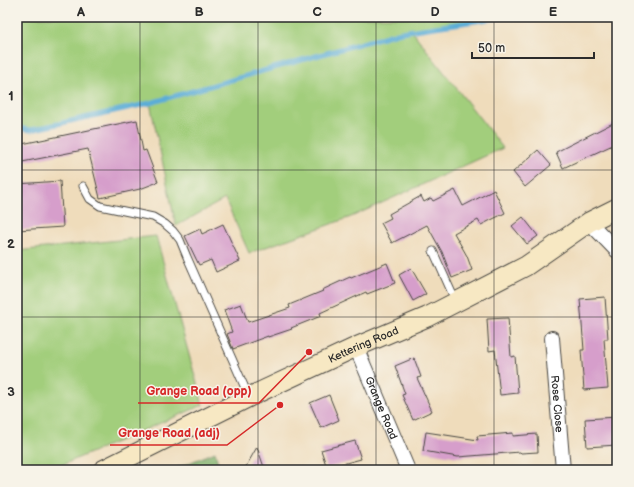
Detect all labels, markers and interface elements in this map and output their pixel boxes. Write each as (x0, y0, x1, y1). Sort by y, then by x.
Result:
text: A (76, 4, 85, 20)
text: B (194, 4, 204, 20)
text: C (312, 4, 322, 20)
text: D (430, 4, 440, 20)
text: E (549, 4, 558, 20)
scale bar (472, 34, 594, 60)
text: 50 m (478, 41, 505, 56)
text: 1 (8, 88, 14, 104)
text: 2 (7, 236, 15, 252)
street label: Kettering Road (326, 323, 400, 366)
street label: Grange Road (363, 374, 401, 441)
street label: Rose Close (549, 375, 566, 433)
callout: Grange Road (opp) (138, 379, 259, 403)
text: 3 (7, 384, 15, 400)
text: Grange Road (opp) (146, 384, 252, 399)
callout: Grange Road (adj) (110, 421, 227, 445)
text: Grange Road (adj) (118, 426, 220, 441)

